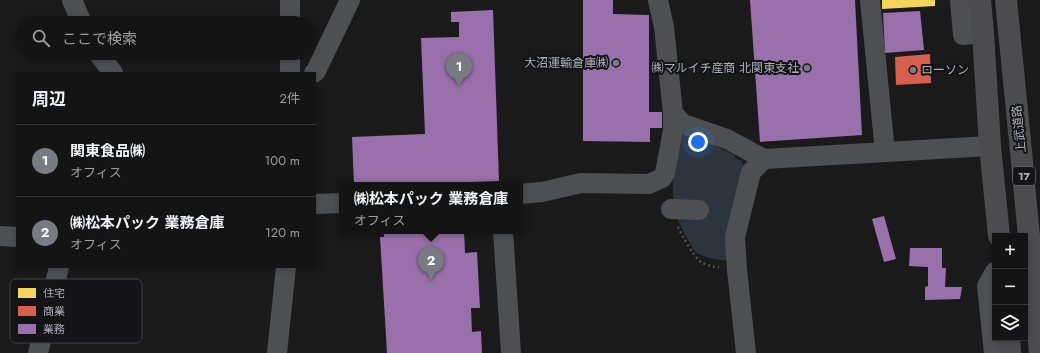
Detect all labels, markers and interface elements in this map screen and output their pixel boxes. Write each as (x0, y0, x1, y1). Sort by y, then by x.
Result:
search box (16, 16, 316, 60)
icon: search (30, 27, 52, 49)
text: ここで検索 (62, 28, 137, 50)
pin: 1 (446, 53, 472, 86)
place label: 大沼運輸倉庫㈱ (524, 54, 608, 72)
marker: 大沼運輸倉庫㈱ (611, 58, 621, 68)
place label: ㈱マルイチ産商 北関東支社 (651, 59, 799, 77)
place label: ローソン (921, 61, 969, 79)
marker: ㈱マルイチ産商 北関東支社 (802, 63, 812, 73)
marker: ローソン (908, 65, 918, 75)
text: 周辺 (32, 87, 66, 111)
text: 2件 (280, 89, 300, 108)
street label: 上武道路 (1008, 104, 1030, 154)
your location (688, 132, 708, 152)
text: 関東食品㈱ (70, 140, 145, 162)
text: 1 (42, 151, 48, 170)
text: 100 m (265, 151, 300, 170)
text: オフィス (70, 163, 122, 182)
road number: 17 (1013, 167, 1035, 185)
popup (339, 182, 523, 234)
text: ㈱松本パック 業務倉庫 (354, 188, 508, 210)
text: オフィス (354, 211, 405, 230)
text: ㈱松本パック 業務倉庫 (70, 212, 225, 234)
text: 2 (41, 223, 49, 242)
text: 120 m (265, 223, 300, 242)
map controls (992, 233, 1028, 341)
button: + (992, 233, 1028, 269)
text: オフィス (70, 235, 122, 254)
pin: 2 (418, 247, 444, 280)
button: − (992, 269, 1028, 305)
legend (10, 279, 142, 343)
text: 住宅 (43, 285, 65, 301)
text: 商業 (43, 303, 65, 319)
button: layers (992, 305, 1028, 341)
text: 業務 (43, 321, 65, 337)

